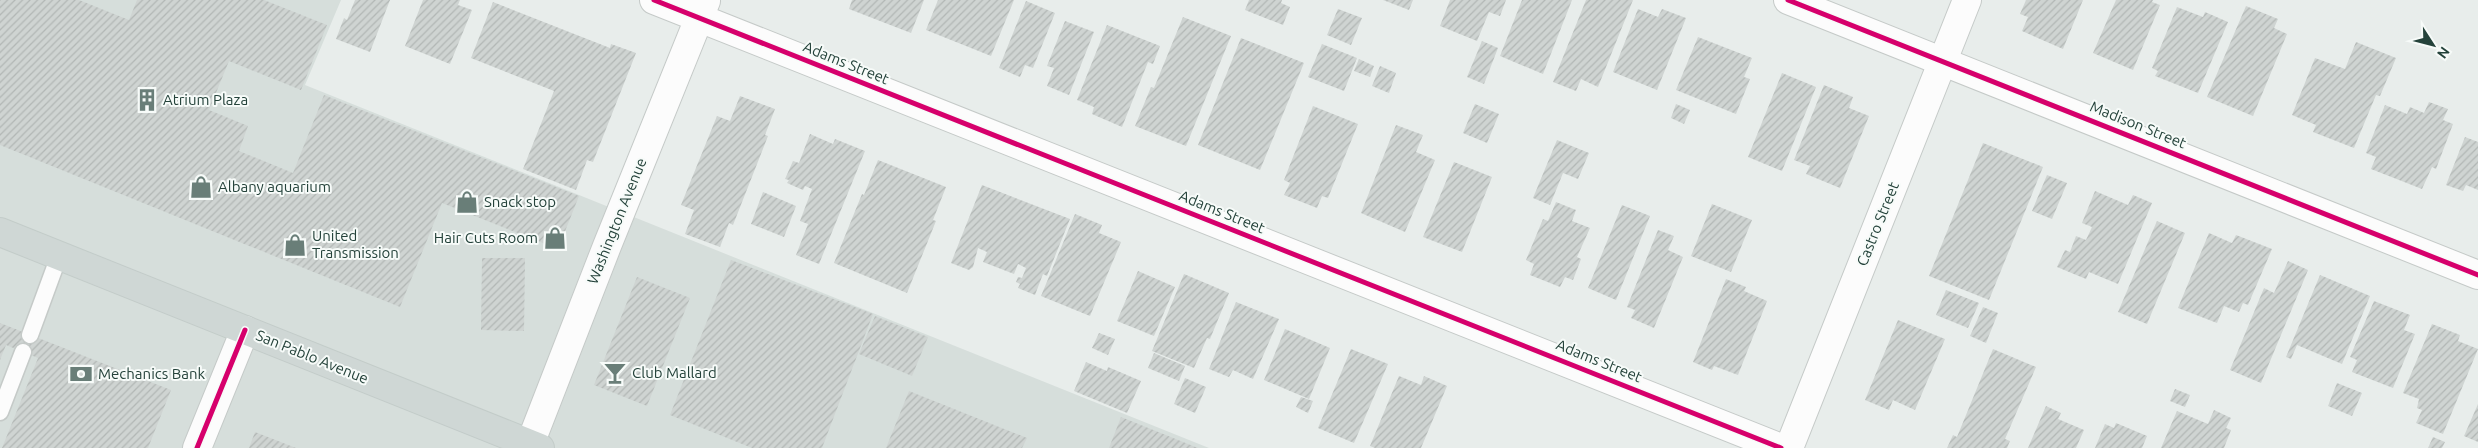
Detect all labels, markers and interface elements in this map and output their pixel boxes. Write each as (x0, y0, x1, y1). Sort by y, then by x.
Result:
north arrow (2408, 20, 2458, 70)
street label: Adams Street (801, 38, 892, 87)
text: N (2434, 44, 2453, 62)
building icon: Atrium Plaza (134, 87, 160, 113)
place label: Atrium Plaza (163, 91, 248, 108)
street label: Madison Street (2088, 97, 2189, 152)
street label: Washington Avenue (583, 155, 650, 286)
shop icon: Albany aquarium (188, 174, 214, 200)
place label: Albany aquarium (218, 178, 331, 195)
street label: Castro Street (1853, 179, 1902, 268)
street label: Adams Street (1177, 187, 1268, 236)
shop icon: Snack stop (454, 189, 480, 215)
place label: Snack stop (484, 193, 556, 210)
shop icon: Hair Cuts Room (542, 225, 568, 251)
place label: United Transmission (312, 227, 399, 261)
place label: Hair Cuts Room (434, 229, 538, 246)
shop icon: United Transmission (282, 232, 308, 258)
street label: San Pablo Avenue (254, 326, 371, 387)
street label: Adams Street (1554, 336, 1645, 385)
bar icon: Club Mallard (602, 360, 628, 386)
bank icon: Mechanics Bank (68, 361, 94, 387)
place label: Club Mallard (632, 364, 717, 381)
place label: Mechanics Bank (98, 365, 205, 382)

